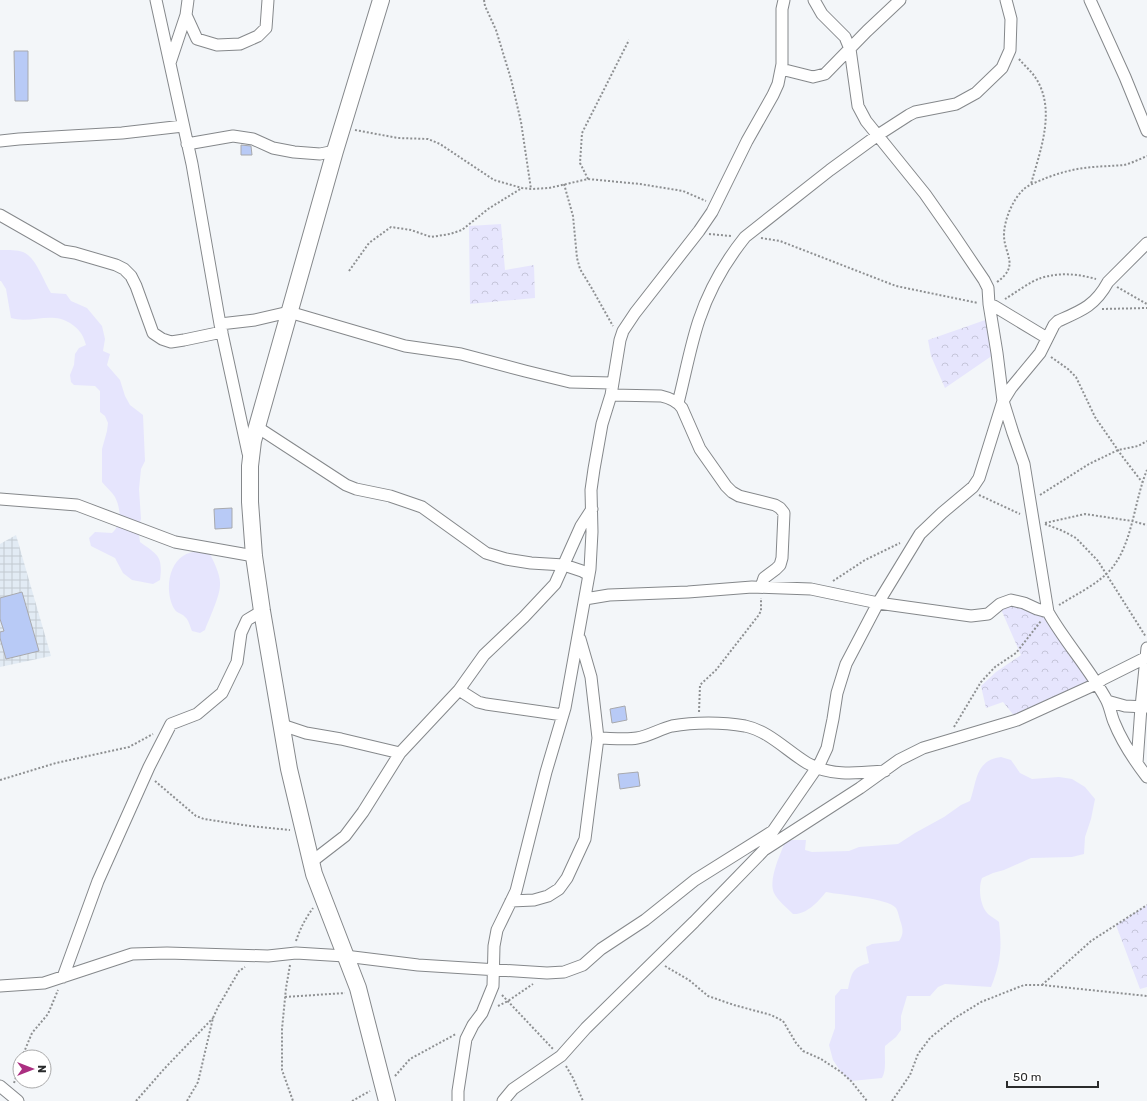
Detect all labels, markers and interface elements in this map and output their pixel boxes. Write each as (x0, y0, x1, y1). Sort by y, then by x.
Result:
north arrow (12, 1049, 52, 1089)
scale bar (1007, 1063, 1098, 1089)
text: N (35, 1065, 48, 1073)
text: 50 m (1013, 1070, 1041, 1084)

